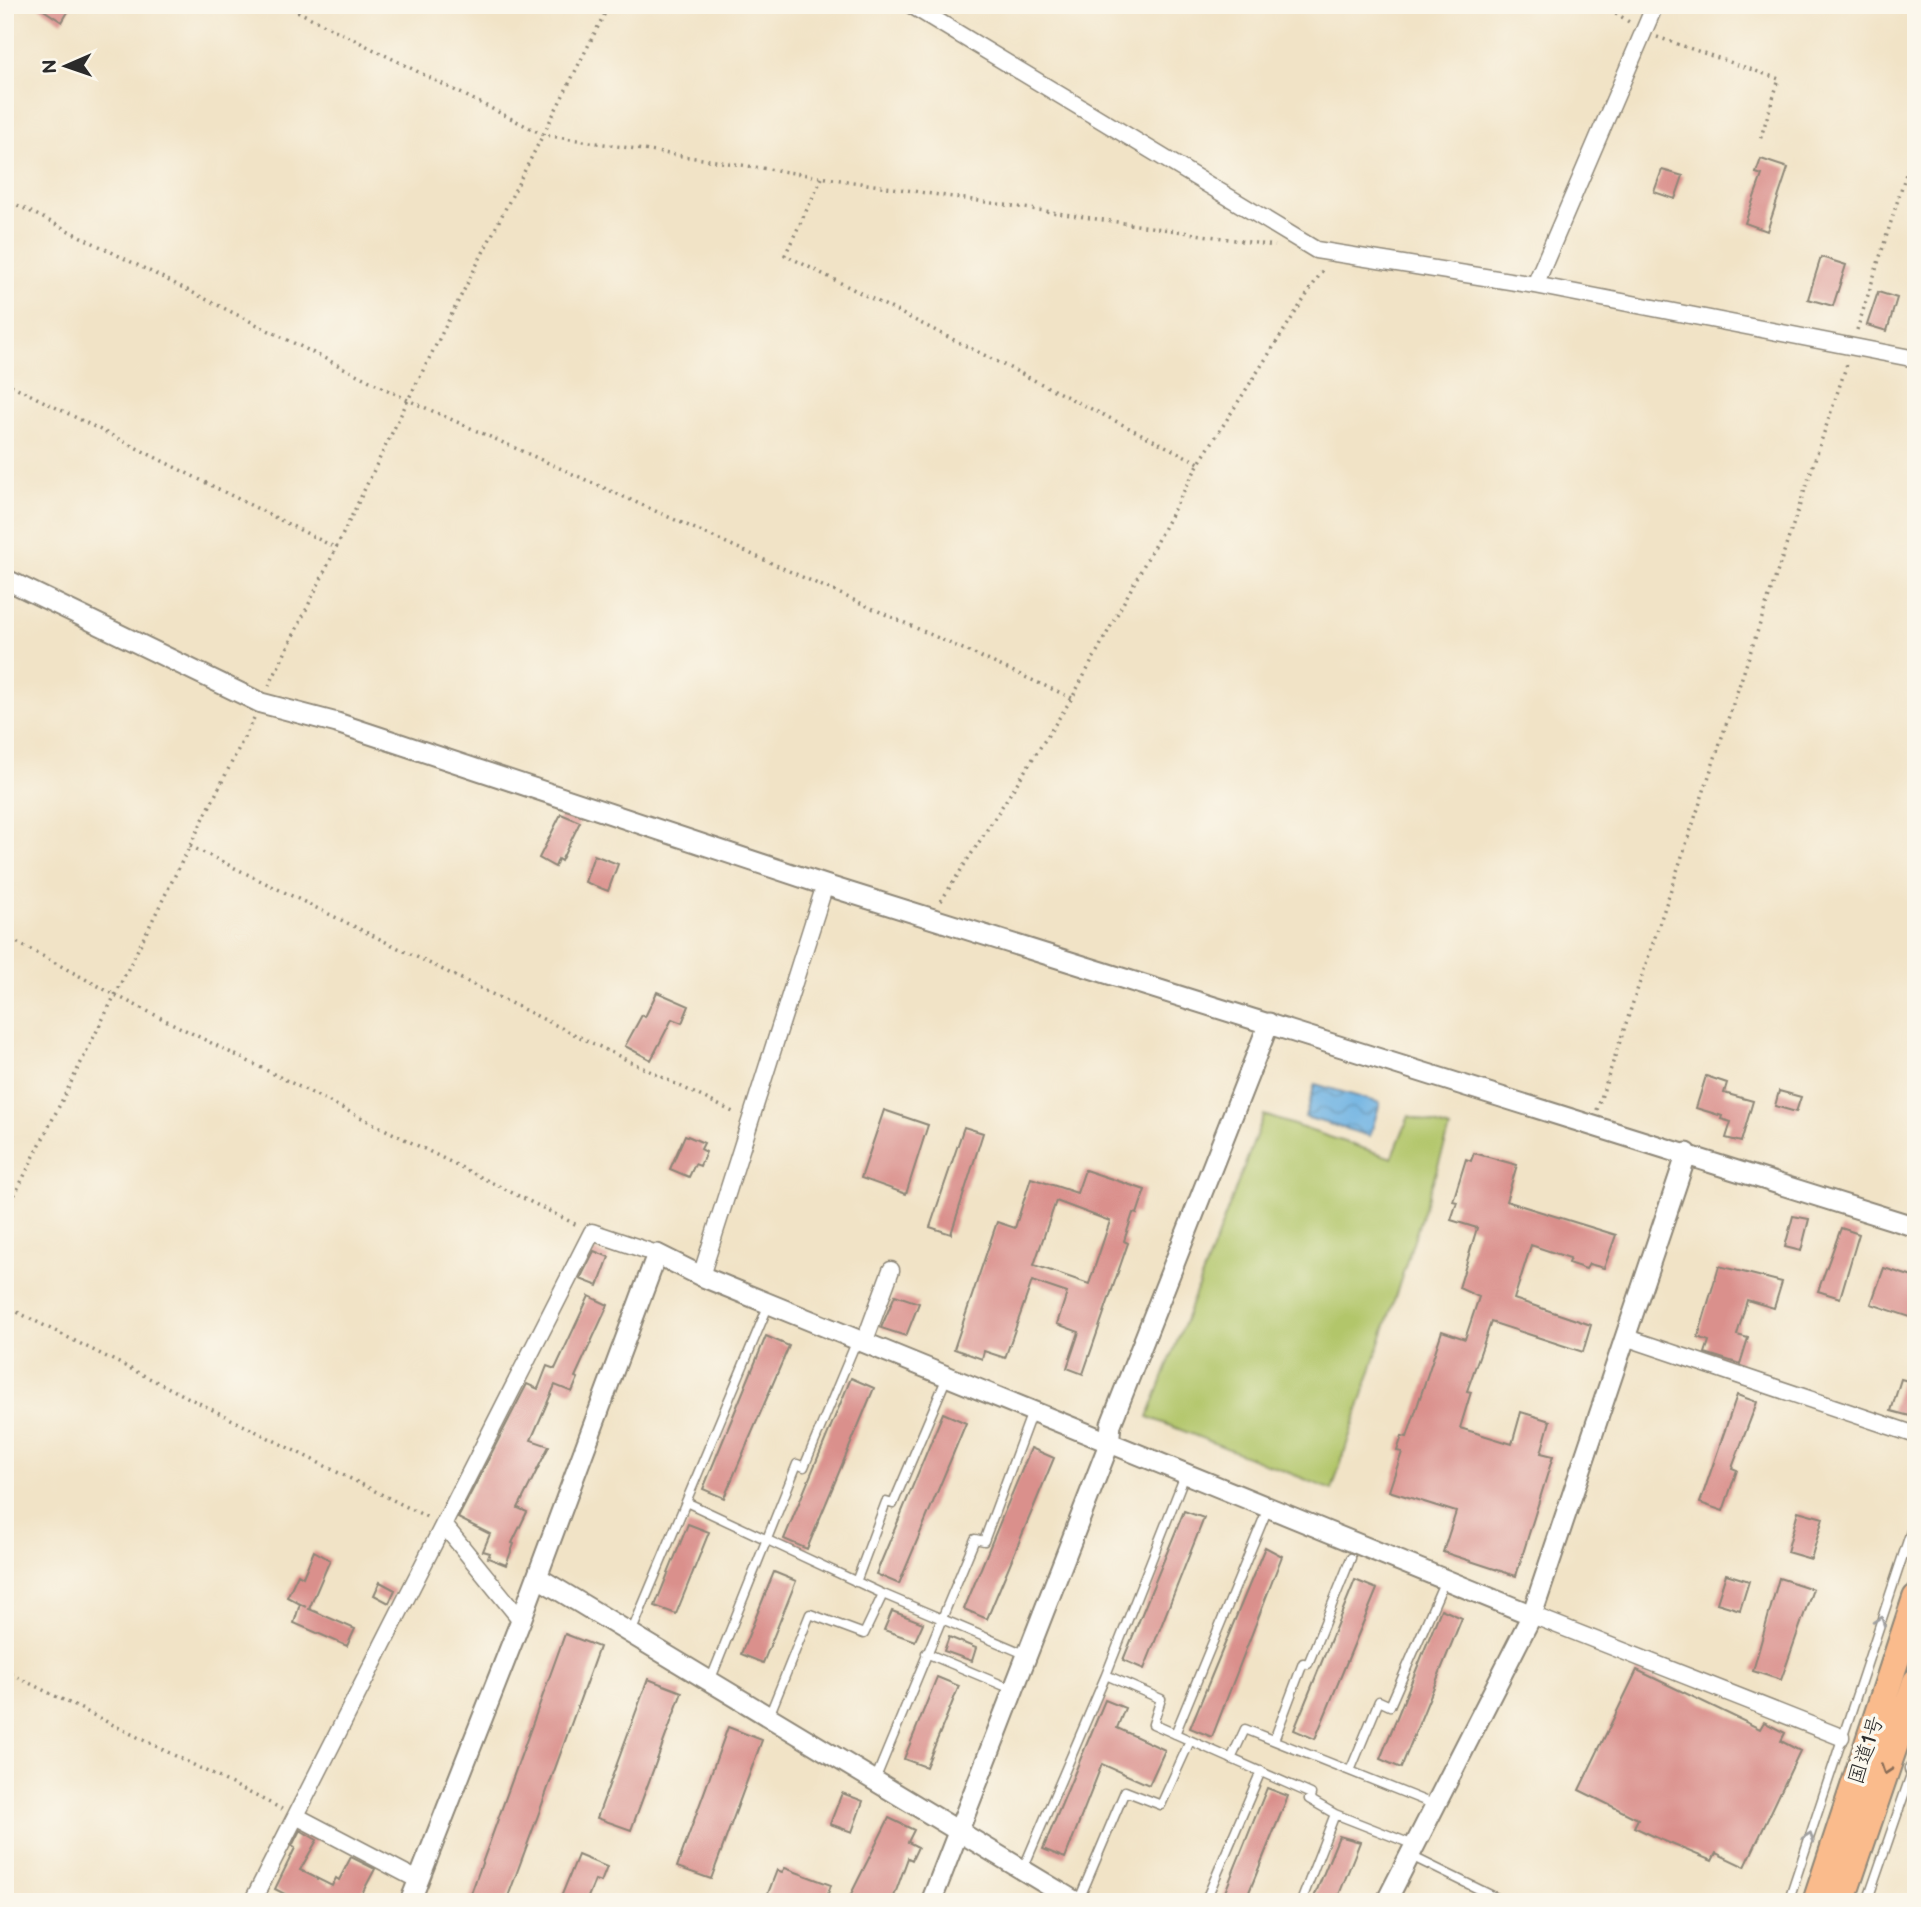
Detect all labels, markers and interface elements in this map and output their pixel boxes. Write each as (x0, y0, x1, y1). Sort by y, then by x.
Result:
north arrow (32, 32, 102, 102)
text: N (39, 59, 62, 74)
one-way arrow (1872, 1615, 1886, 1627)
street label: 国道1号 (1843, 1712, 1889, 1788)
one-way arrow (1880, 1763, 1894, 1775)
one-way arrow (1801, 1831, 1815, 1843)

